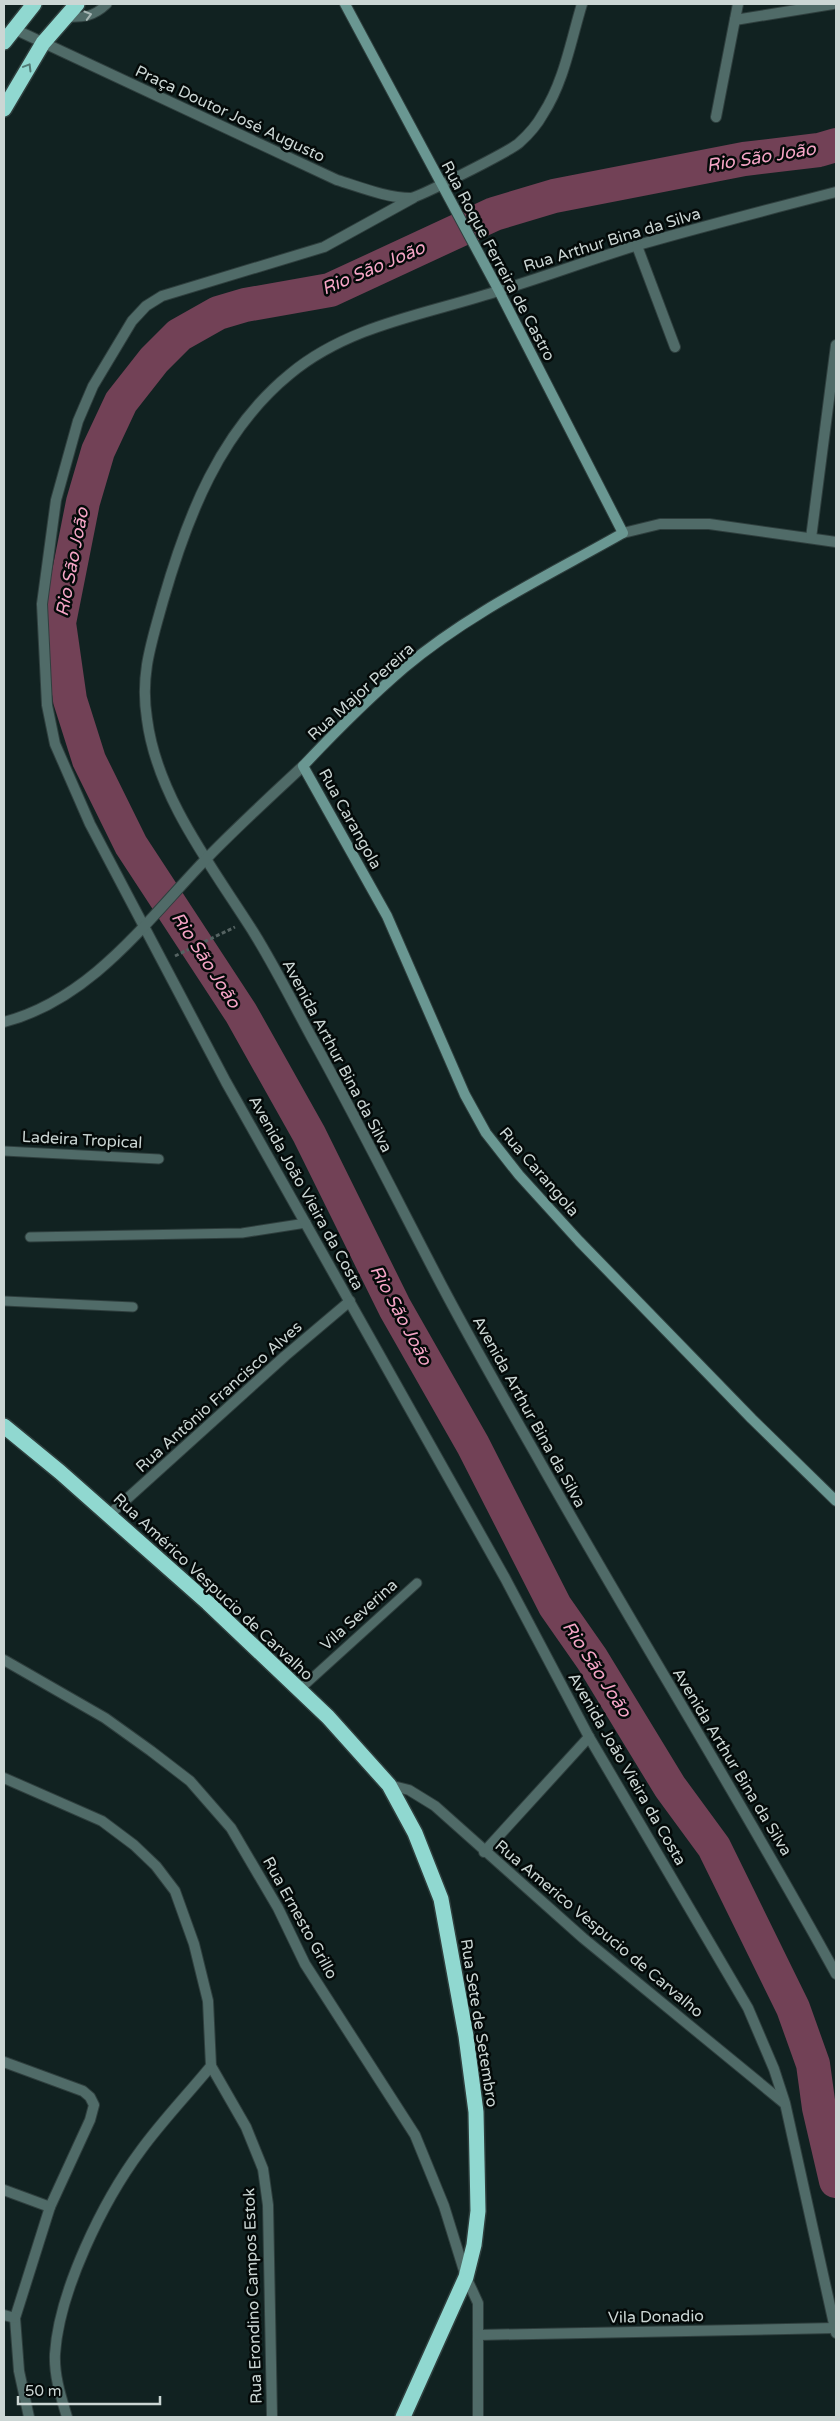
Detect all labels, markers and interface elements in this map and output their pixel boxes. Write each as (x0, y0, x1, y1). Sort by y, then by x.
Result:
one-way arrow (83, 11, 91, 21)
street label: Praça Doutor José Augusto (132, 61, 328, 167)
one-way arrow (22, 64, 32, 73)
water label: Rio São João (705, 137, 818, 176)
street label: Rua Roque Ferreira de Castro (437, 158, 559, 364)
street label: Rua Arthur Bina da Silva (521, 204, 703, 276)
water label: Rio São João (318, 236, 429, 300)
water label: Rio São João (51, 505, 94, 618)
street label: Rua Major Pereira (304, 639, 418, 745)
street label: Rua Carangola (314, 765, 386, 873)
water label: Rio São João (167, 908, 246, 1013)
street label: Avenida Arthur Bina da Silva (278, 956, 396, 1156)
street label: Avenida João Vieira da Costa (244, 1092, 368, 1294)
street label: Rua Carangola (495, 1123, 583, 1221)
street label: Ladeira Tropical (21, 1127, 143, 1153)
water label: Rio São João (365, 1261, 437, 1370)
street label: Avenida Arthur Bina da Silva (468, 1313, 590, 1511)
street label: Rua Antônio Francisco Alves (132, 1317, 306, 1477)
street label: Rua Américo Vespucio de Carvalho (109, 1489, 317, 1685)
street label: Vila Severina (316, 1575, 402, 1655)
water label: Rio São João (558, 1617, 637, 1722)
street label: Avenida Arthur Bina da Silva (668, 1664, 796, 1860)
street label: Avenida João Vieira da Costa (563, 1669, 691, 1869)
street label: Rua Americo Vespucio de Carvalho (491, 1836, 707, 2022)
street label: Rua Ernesto Grillo (258, 1853, 342, 1983)
street label: Rua Sete de Setembro (456, 1937, 502, 2109)
street label: Rua Erondino Campos Estok (239, 2187, 267, 2404)
street label: Vila Donadio (608, 2306, 704, 2328)
scale bar (18, 2374, 160, 2406)
text: 50 m (25, 2382, 62, 2400)

